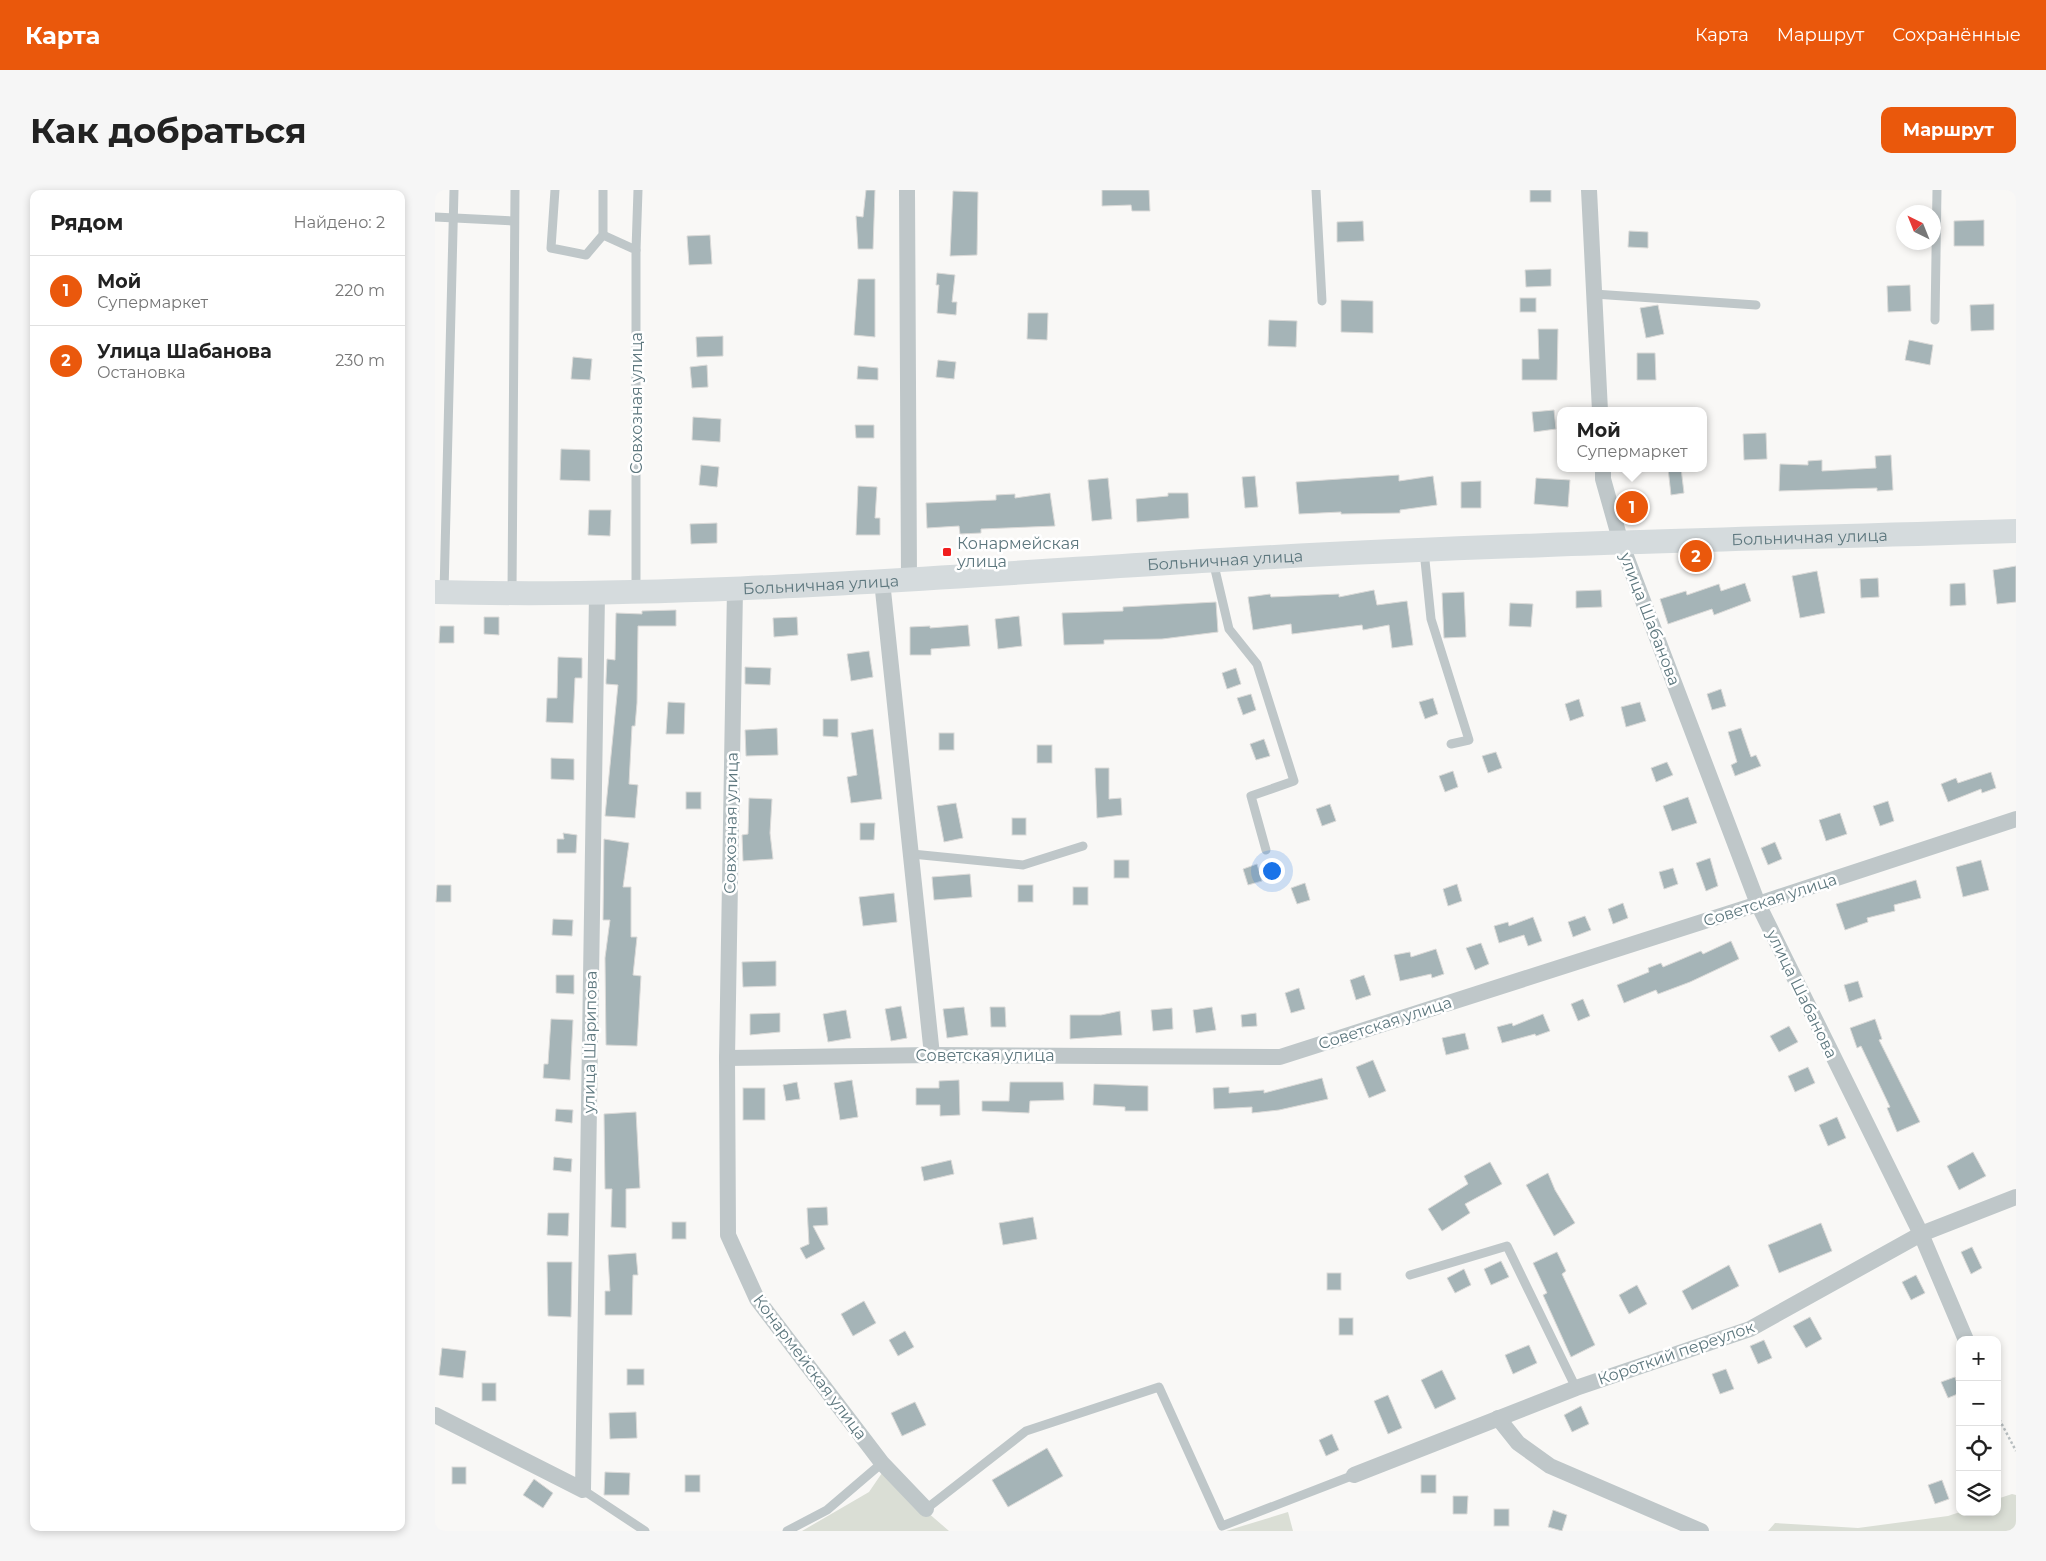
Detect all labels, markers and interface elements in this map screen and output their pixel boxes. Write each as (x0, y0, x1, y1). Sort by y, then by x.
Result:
text: Карта (25, 21, 100, 50)
text: Карта (1695, 24, 1749, 46)
text: Маршрут (1777, 24, 1864, 46)
text: Сохранённые (1892, 24, 2021, 46)
button: Маршрут (1881, 107, 2016, 153)
text: Как добраться (30, 109, 307, 152)
north arrow (1896, 205, 1941, 250)
text: Рядом (50, 210, 123, 235)
text: Найдено: 2 (294, 213, 385, 232)
text: Мой (97, 270, 141, 293)
text: 1 (63, 281, 69, 300)
text: 220 m (335, 281, 385, 300)
text: Супермаркет (97, 293, 208, 312)
street label: Совхозная улица (627, 332, 646, 474)
text: Улица Шабанова (97, 340, 272, 363)
text: 2 (61, 351, 71, 370)
text: 230 m (335, 351, 385, 370)
text: Остановка (97, 363, 186, 382)
popup (1557, 407, 1707, 472)
text: Мой (1576, 419, 1621, 442)
text: Супермаркет (1576, 442, 1688, 461)
pin: 1 (1616, 488, 1648, 526)
street label: Больничная улица (1731, 525, 1888, 549)
place label: Конармейская улица (956, 534, 1080, 571)
pin: 2 (1680, 537, 1712, 575)
marker: Конармейская улица (941, 546, 953, 558)
street label: Больничная улица (1146, 546, 1304, 574)
street label: улица Шабанова (1616, 549, 1684, 688)
street label: Больничная улица (742, 571, 899, 598)
street label: Совхозная улица (720, 752, 742, 894)
your location (1259, 858, 1285, 884)
street label: Советская улица (1701, 869, 1839, 931)
street label: улица Шабанова (1762, 926, 1841, 1061)
street label: улица Шарипова (579, 970, 601, 1115)
street label: Советская улица (1316, 992, 1454, 1054)
street label: Советская улица (915, 1046, 1055, 1065)
street label: Конармейская улица (749, 1291, 871, 1443)
street label: Короткий переулок (1595, 1317, 1757, 1389)
map controls (1956, 1336, 2001, 1516)
button: + (1956, 1336, 2001, 1381)
button: − (1956, 1381, 2001, 1426)
button: locate (1956, 1426, 2001, 1471)
button: layers (1956, 1471, 2001, 1516)

